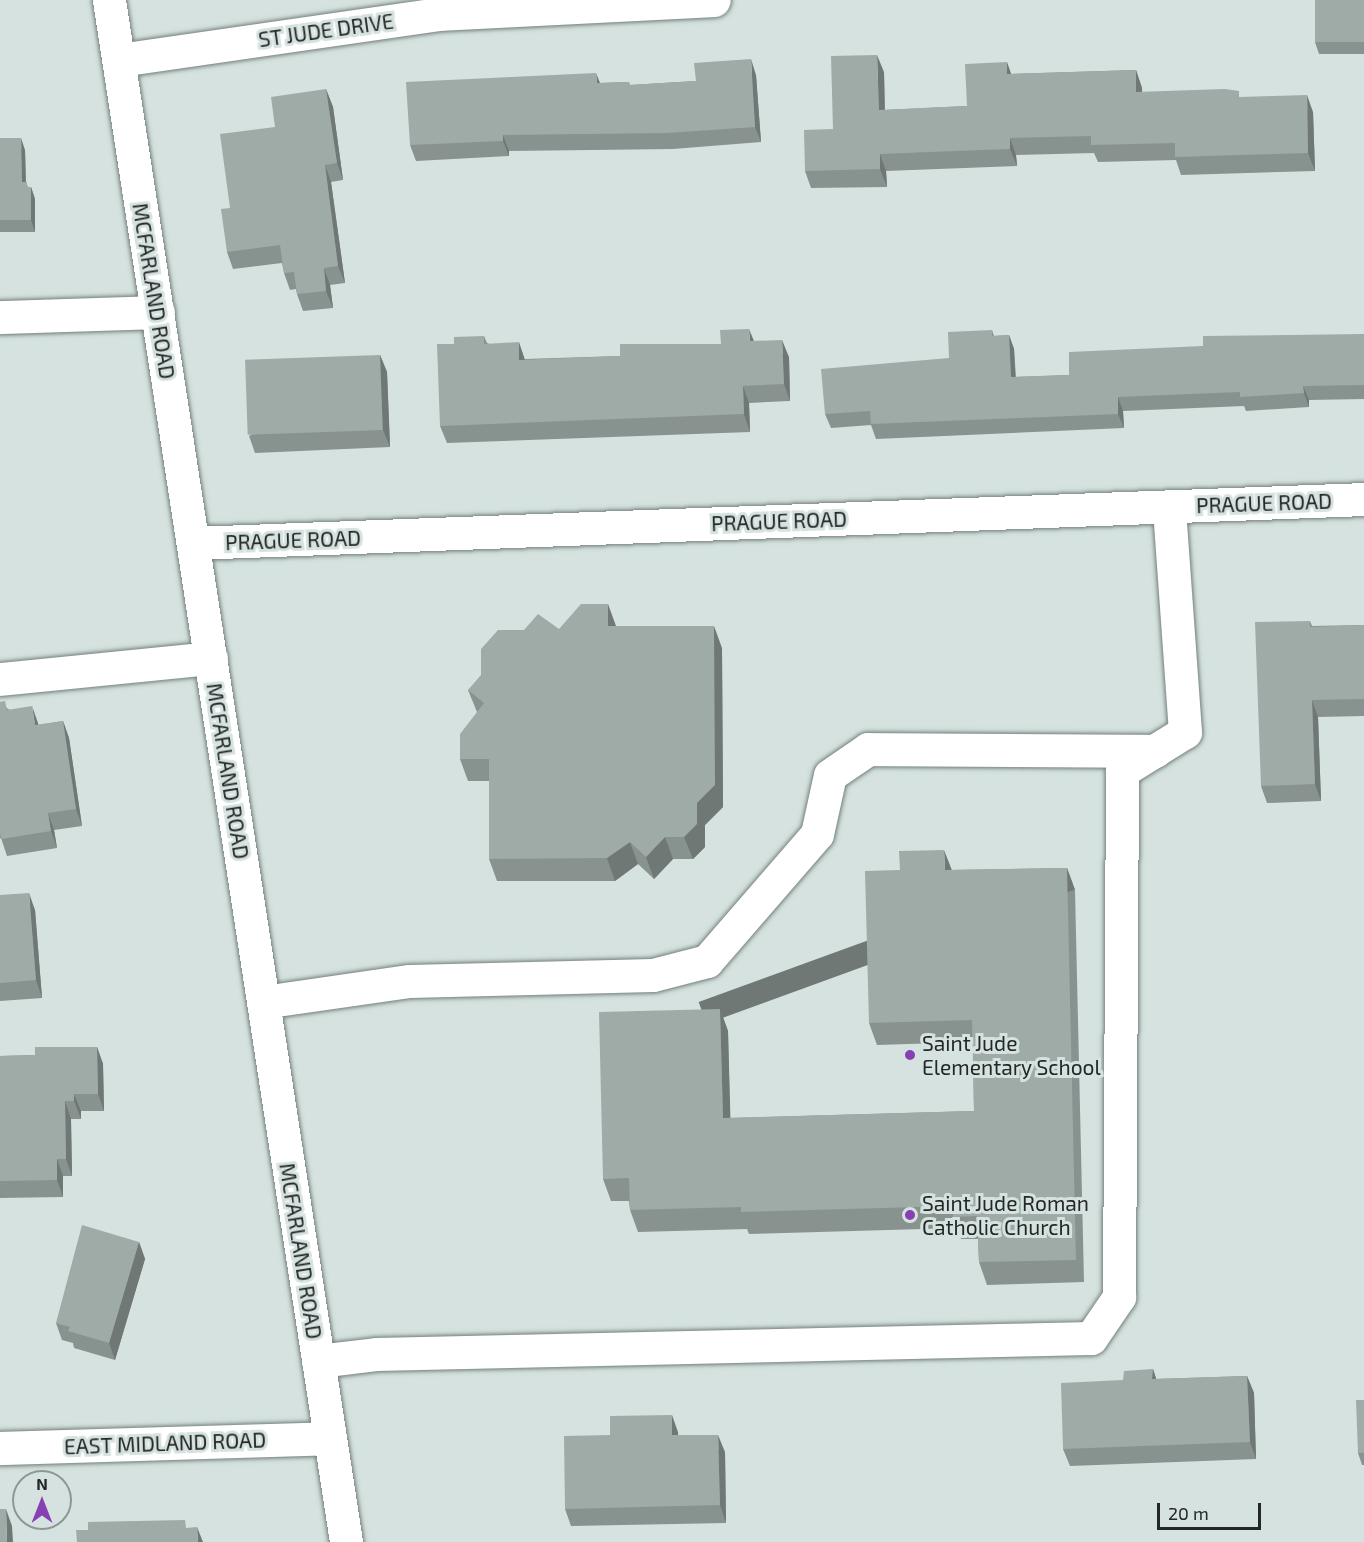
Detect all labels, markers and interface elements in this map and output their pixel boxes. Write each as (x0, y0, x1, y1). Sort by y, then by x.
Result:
street label: ST JUDE DRIVE (256, 8, 396, 52)
street label: MCFARLAND ROAD (128, 201, 180, 381)
street label: PRAGUE ROAD (1196, 488, 1332, 518)
street label: PRAGUE ROAD (711, 506, 847, 536)
street label: PRAGUE ROAD (225, 525, 361, 555)
street label: MCFARLAND ROAD (202, 681, 254, 861)
place label: Saint Jude Elementary School (922, 1030, 1101, 1080)
marker: Saint Jude Elementary School (903, 1048, 917, 1062)
street label: MCFARLAND ROAD (275, 1161, 327, 1341)
place label: Saint Jude Roman Catholic Church (922, 1190, 1089, 1240)
marker: Saint Jude Roman Catholic Church (903, 1208, 917, 1222)
street label: EAST MIDLAND ROAD (63, 1427, 267, 1459)
north arrow (12, 1470, 72, 1530)
text: N (36, 1474, 48, 1493)
scale bar (1160, 1491, 1264, 1529)
text: 20 m (1168, 1502, 1209, 1524)

